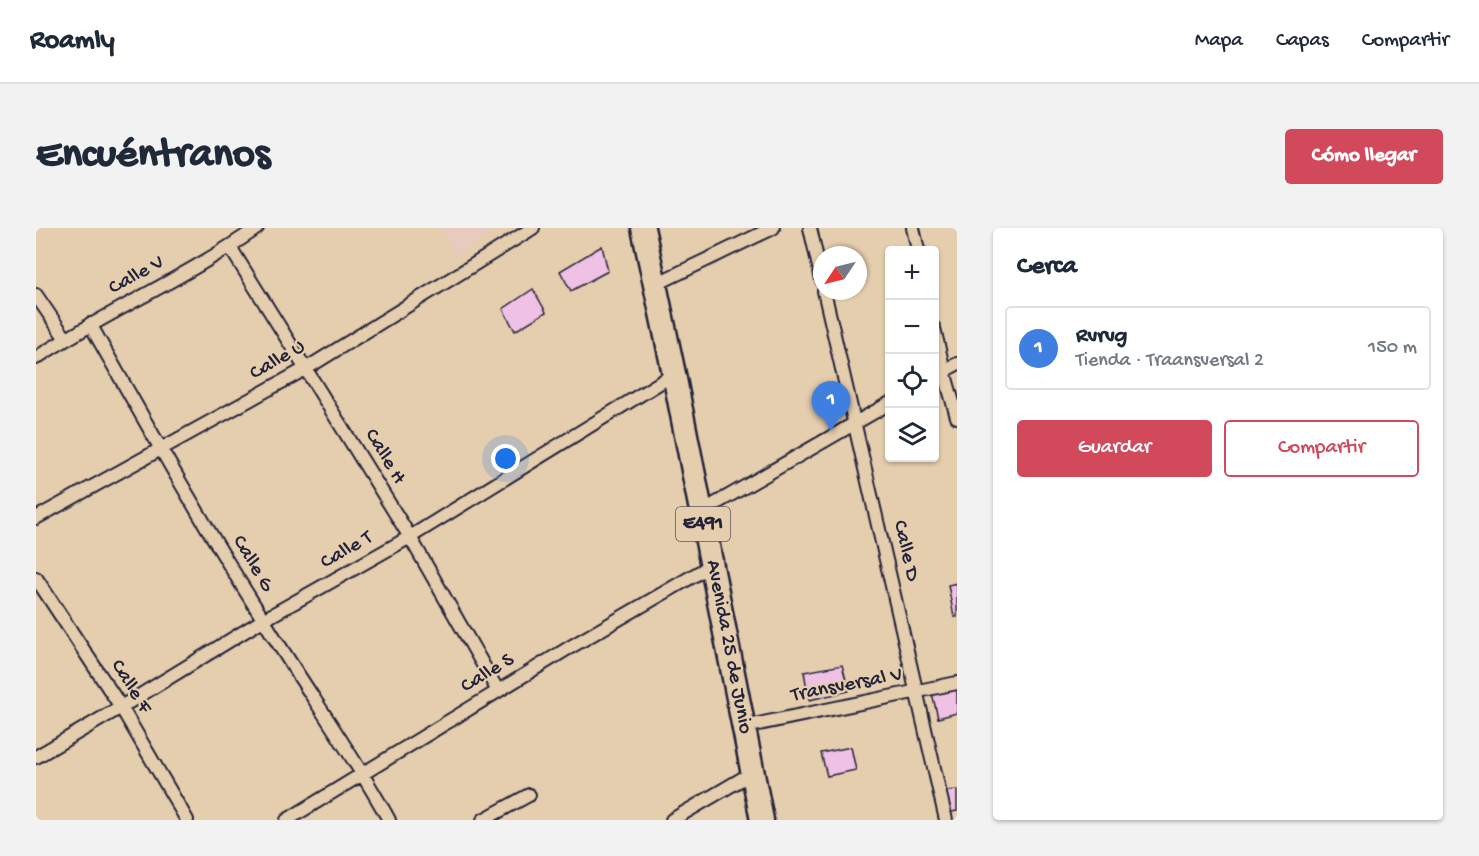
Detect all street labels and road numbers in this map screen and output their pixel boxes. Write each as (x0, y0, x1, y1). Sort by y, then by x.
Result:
street label: Calle V (105, 251, 169, 301)
street label: Calle U (246, 335, 310, 387)
street label: Calle H (358, 425, 411, 490)
road number: E491 (676, 507, 730, 541)
street label: Calle D (886, 518, 924, 584)
street label: Calle T (316, 526, 378, 576)
street label: Calle G (225, 531, 279, 597)
street label: Avenida 25 de Junio (699, 558, 757, 736)
street label: Calle S (457, 648, 519, 700)
street label: Calle F (104, 655, 157, 720)
street label: Transversal V (788, 663, 905, 709)

